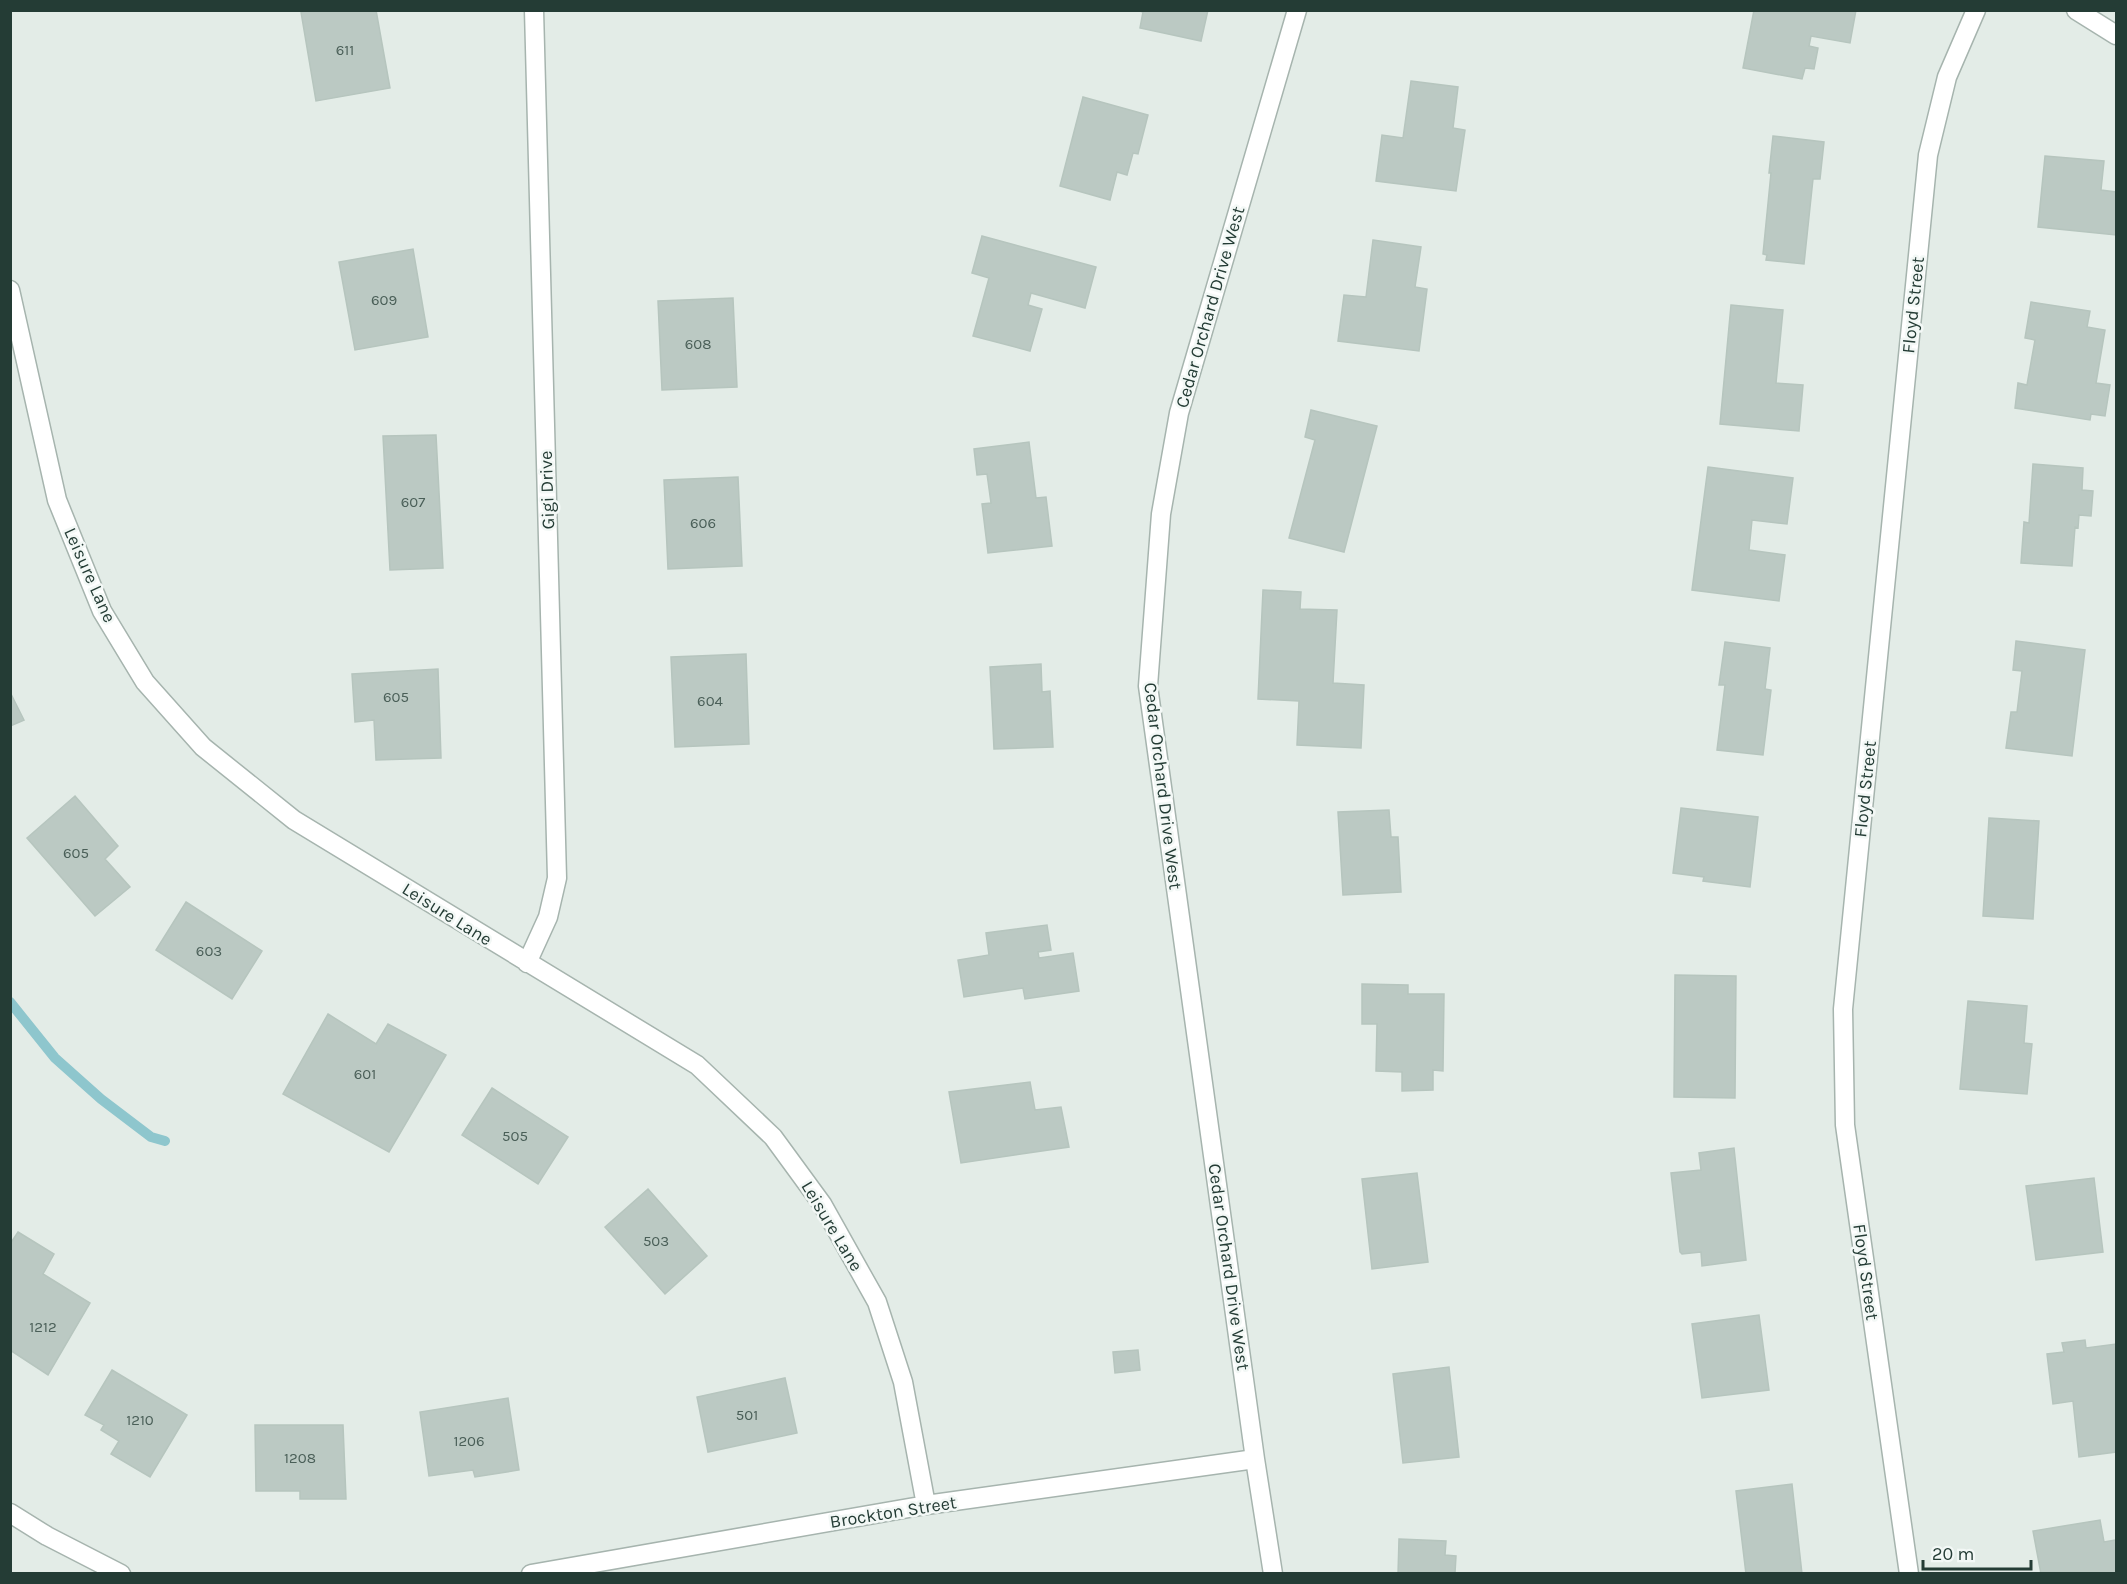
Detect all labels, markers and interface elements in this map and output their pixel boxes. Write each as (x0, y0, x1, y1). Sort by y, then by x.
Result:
house number: 611 (336, 41, 354, 59)
street label: Cedar Orchard Drive West (1171, 204, 1249, 410)
street label: Floyd Street (1897, 255, 1929, 354)
house number: 609 (371, 291, 397, 309)
house number: 608 (685, 335, 711, 353)
street label: Gigi Drive (535, 450, 559, 530)
house number: 607 (401, 493, 425, 511)
house number: 606 (690, 514, 716, 532)
street label: Leisure Lane (59, 524, 121, 626)
street label: Cedar Orchard Drive West (1139, 681, 1187, 891)
house number: 605 (383, 688, 409, 706)
house number: 604 (697, 692, 724, 710)
street label: Floyd Street (1849, 739, 1881, 838)
house number: 605 (63, 844, 89, 862)
street label: Leisure Lane (398, 878, 496, 950)
house number: 603 (196, 942, 222, 960)
house number: 601 (354, 1065, 376, 1083)
house number: 505 (502, 1127, 528, 1145)
street label: Cedar Orchard Drive West (1204, 1162, 1254, 1372)
street label: Leisure Lane (796, 1177, 868, 1275)
street label: Floyd Street (1848, 1222, 1884, 1322)
house number: 503 (643, 1232, 669, 1250)
house number: 1212 (29, 1318, 57, 1336)
house number: 501 (736, 1406, 758, 1424)
house number: 1210 (126, 1411, 154, 1429)
house number: 1206 (453, 1432, 485, 1450)
house number: 1208 (284, 1449, 316, 1467)
street label: Brockton Street (828, 1491, 958, 1533)
scale bar (1923, 1533, 2031, 1571)
text: 20 m (1932, 1543, 1974, 1565)

